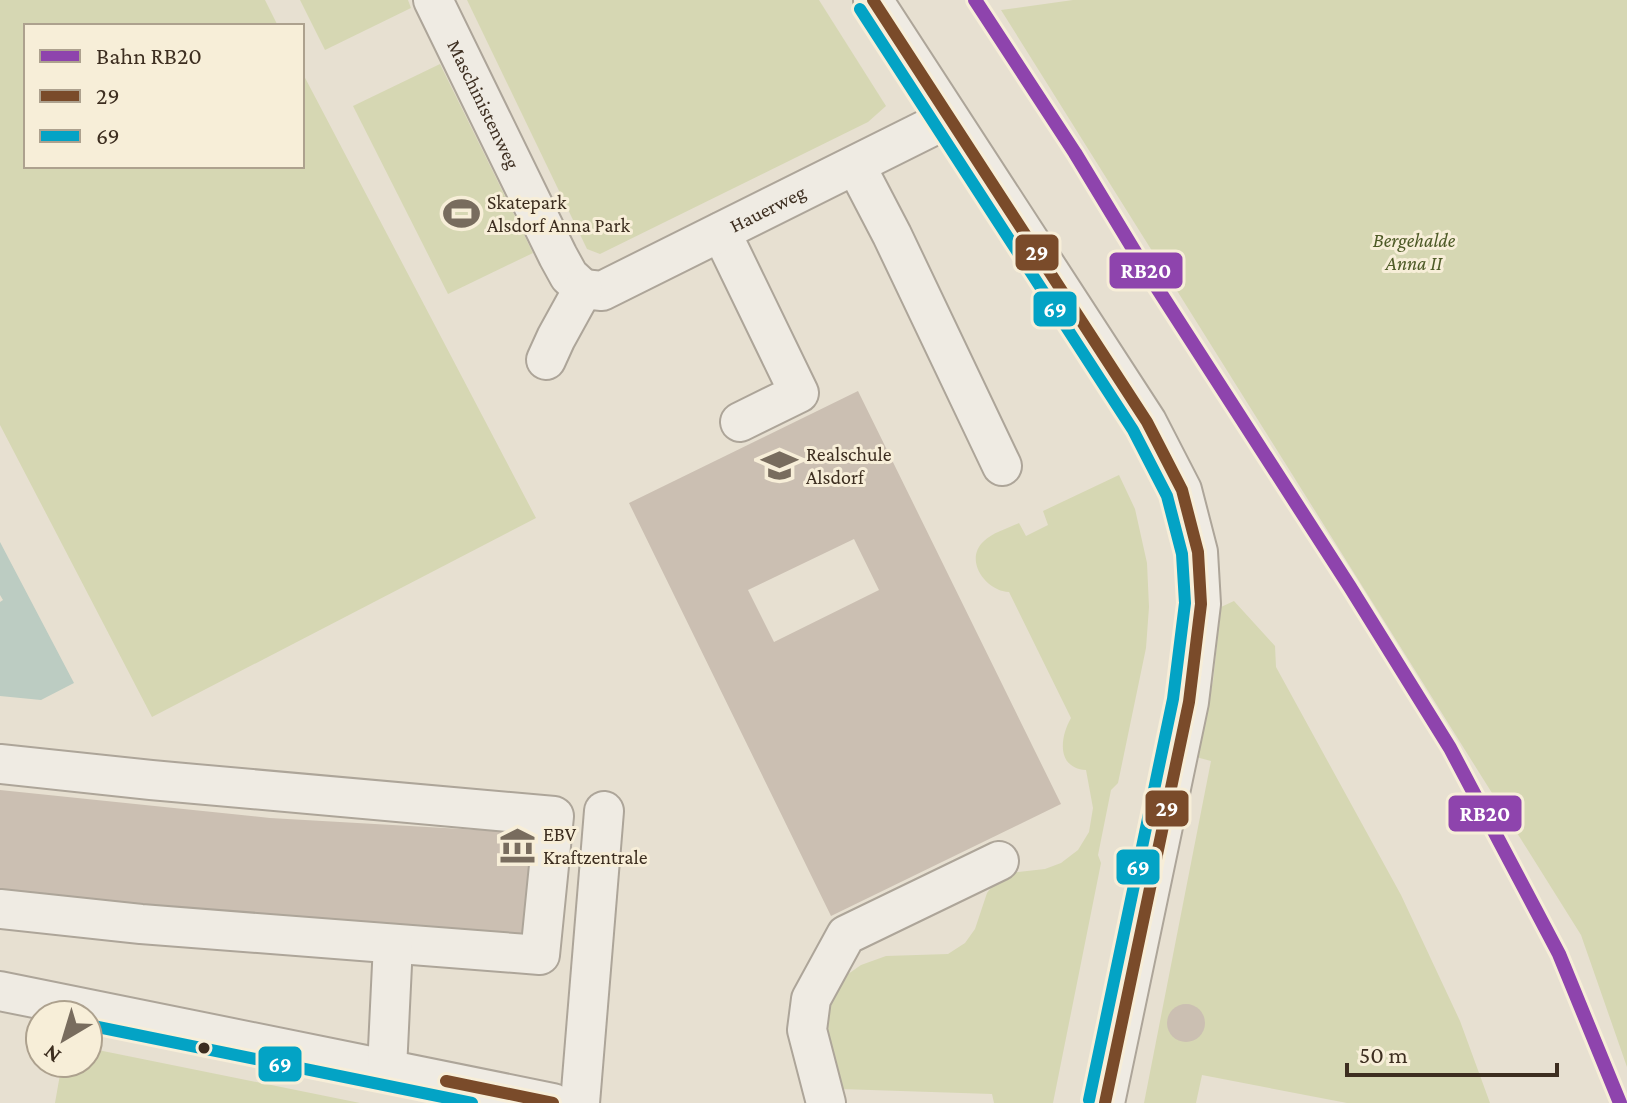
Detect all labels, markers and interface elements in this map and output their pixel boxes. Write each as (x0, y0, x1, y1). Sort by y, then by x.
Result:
legend (24, 24, 304, 168)
street label: Maschinistenweg (443, 36, 525, 173)
text: Bahn RB20 (96, 42, 202, 69)
text: 29 (96, 82, 120, 109)
text: 69 (96, 122, 120, 149)
street label: Hauerweg (726, 180, 810, 237)
place label: Skatepark Alsdorf Anna Park (487, 191, 631, 236)
sports icon: Skatepark Alsdorf Anna Park (442, 195, 480, 233)
park label: Bergehalde Anna II (1373, 229, 1456, 274)
line badge: 29 (1014, 233, 1060, 272)
text: 29 (1025, 240, 1049, 265)
line badge: RB20 (1108, 251, 1184, 290)
text: RB20 (1121, 258, 1171, 283)
line badge: 69 (1032, 290, 1078, 328)
text: 69 (1043, 297, 1067, 322)
place label: Realschule Alsdorf (806, 443, 892, 488)
school or university icon: Realschule Alsdorf (761, 447, 799, 485)
line badge: 29 (1144, 789, 1190, 828)
line badge: RB20 (1447, 794, 1523, 833)
text: 29 (1155, 796, 1179, 821)
text: RB20 (1460, 801, 1510, 826)
place label: EBV Kraftzentrale (543, 823, 648, 868)
museum icon: EBV Kraftzentrale (498, 827, 536, 865)
line badge: 69 (1115, 848, 1161, 886)
text: 69 (1126, 855, 1150, 880)
north arrow (24, 999, 104, 1079)
scale bar (1347, 1027, 1557, 1077)
text: N (38, 1040, 66, 1069)
unlabelled marker (196, 1040, 212, 1056)
text: 50 m (1359, 1041, 1408, 1068)
line badge: 69 (257, 1045, 303, 1083)
text: 69 (268, 1052, 292, 1077)

